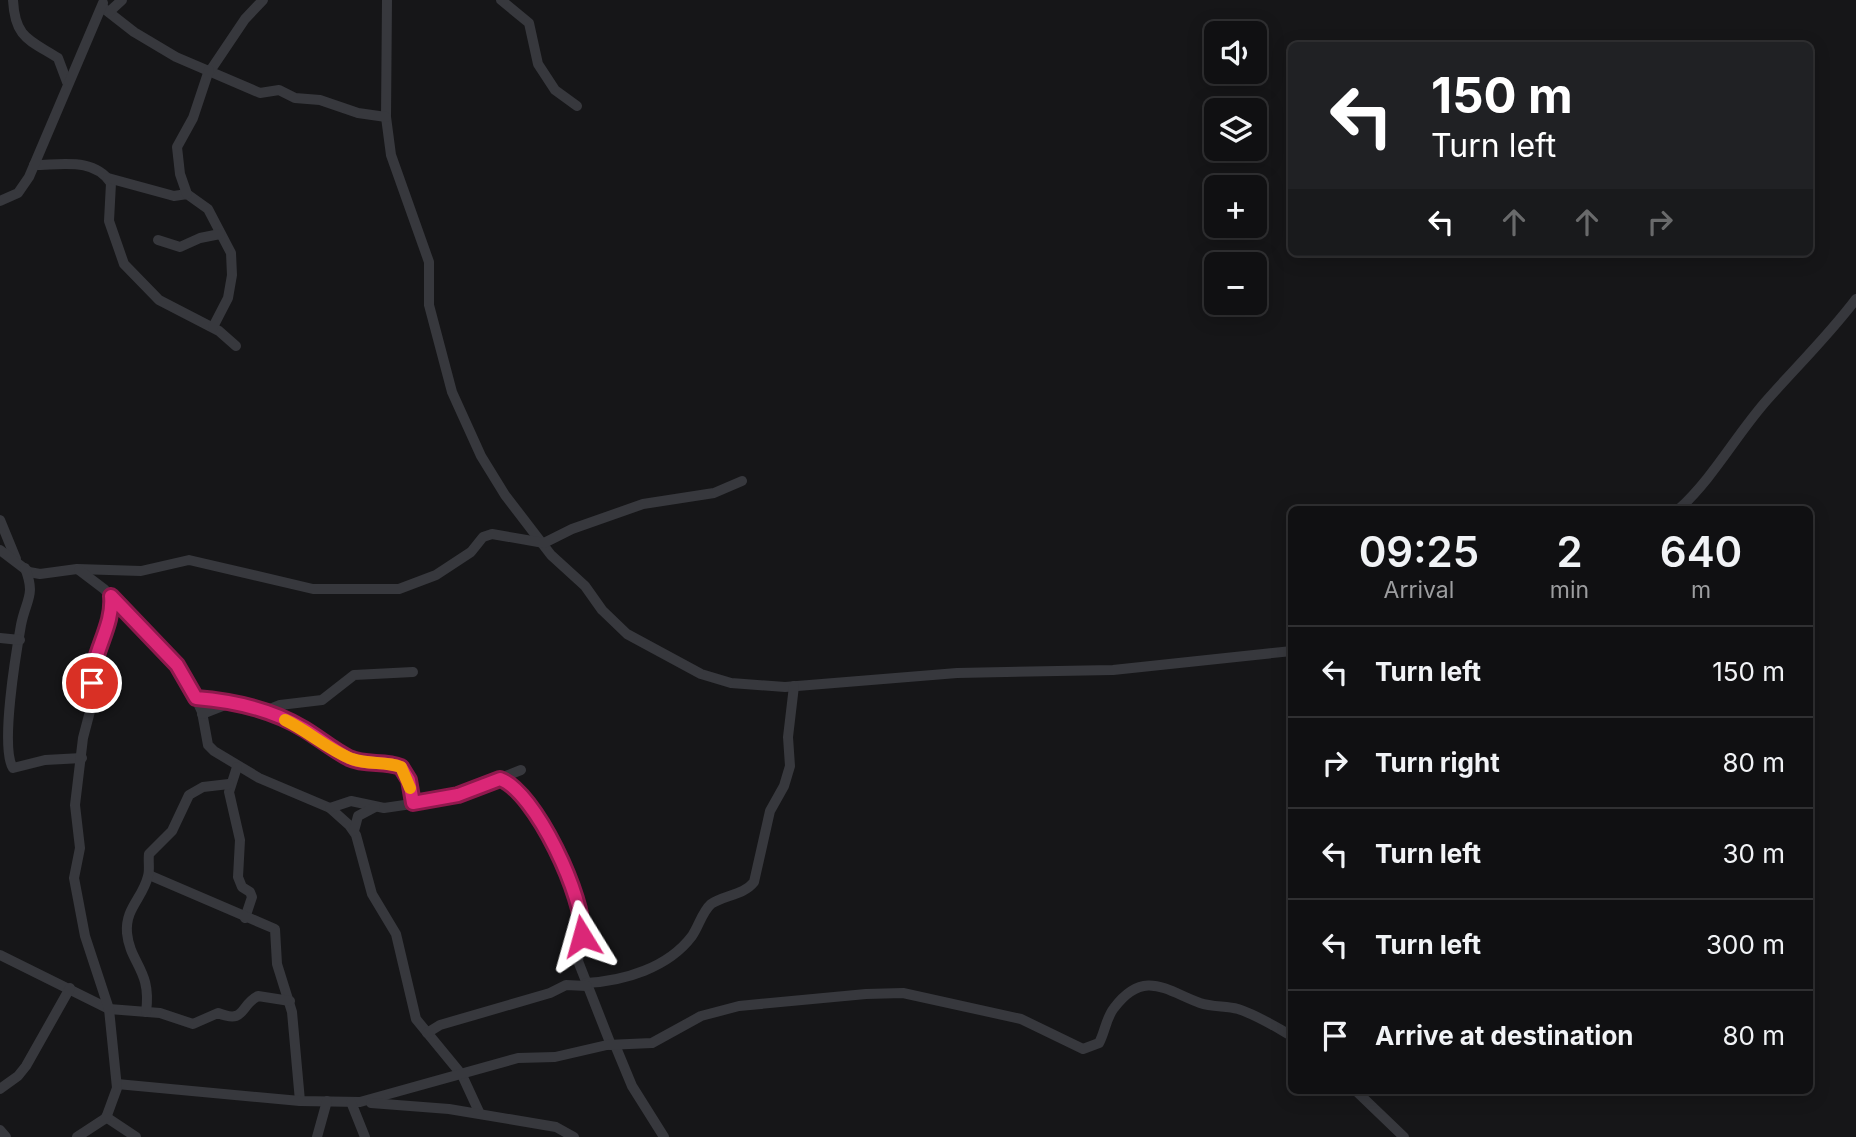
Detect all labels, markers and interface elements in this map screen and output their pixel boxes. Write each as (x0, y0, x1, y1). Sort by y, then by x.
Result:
map controls (1204, 21, 1267, 315)
button: sound (1204, 21, 1267, 84)
text: 150 m (1431, 66, 1573, 125)
icon: left (1316, 70, 1407, 161)
button: layers (1204, 98, 1267, 161)
text: Turn left (1431, 126, 1556, 165)
button: + (1204, 175, 1267, 238)
icon: left (1422, 203, 1460, 241)
icon: ahead (1495, 203, 1533, 241)
icon: ahead (1568, 203, 1606, 241)
icon: right (1641, 203, 1679, 241)
button: − (1204, 252, 1267, 315)
text: 09:25 (1359, 526, 1479, 577)
text: 2 (1556, 526, 1583, 577)
text: 640 (1660, 526, 1742, 577)
text: Arrival (1384, 576, 1454, 604)
text: min (1550, 576, 1589, 604)
text: m (1691, 576, 1711, 604)
pin (62, 653, 122, 713)
icon: left (1316, 653, 1354, 691)
text: Turn left (1375, 656, 1481, 687)
text: 150 m (1712, 656, 1785, 687)
icon: arrive (73, 664, 111, 702)
icon: right (1316, 744, 1354, 782)
text: Turn right (1375, 747, 1500, 778)
text: 80 m (1722, 747, 1785, 778)
icon: left (1316, 835, 1354, 873)
text: Turn left (1375, 838, 1481, 869)
text: 30 m (1722, 838, 1785, 869)
position arrow (545, 899, 619, 973)
icon: left (1316, 926, 1354, 964)
text: Turn left (1375, 929, 1481, 960)
text: 300 m (1706, 929, 1785, 960)
icon: arrive (1316, 1017, 1354, 1055)
text: Arrive at destination (1375, 1020, 1634, 1051)
text: 80 m (1722, 1020, 1785, 1051)

